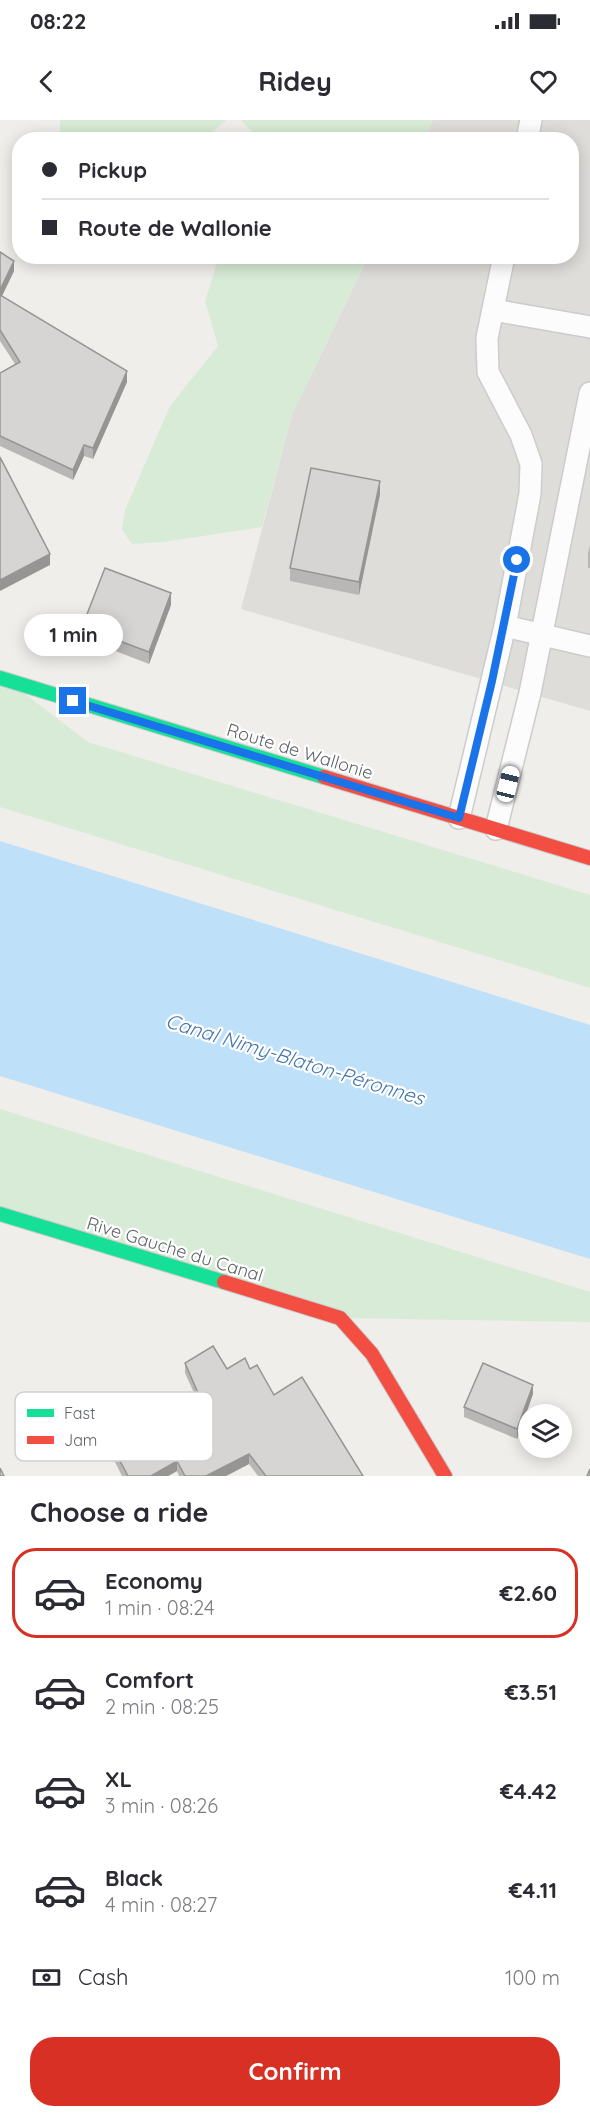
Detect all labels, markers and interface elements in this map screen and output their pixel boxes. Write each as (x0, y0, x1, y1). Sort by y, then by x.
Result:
text: 08:22 (30, 7, 87, 35)
text: Ridey (258, 64, 332, 98)
icon: back (30, 65, 63, 98)
icon: heart (527, 65, 560, 98)
text: Pickup (78, 156, 147, 184)
text: Route de Wallonie (78, 214, 272, 242)
route start (503, 546, 530, 573)
callout: 1 min (23, 614, 122, 656)
text: 1 min (49, 622, 98, 647)
route end (59, 687, 86, 714)
street label: Route de Wallonie (224, 718, 376, 784)
car (495, 764, 521, 804)
water label: Canal Nimy-Blaton-Péronnes (163, 1008, 429, 1111)
street label: Rive Gauche du Canal (84, 1211, 266, 1287)
legend (15, 1392, 213, 1461)
text: Fast (64, 1403, 95, 1423)
map controls (518, 1404, 572, 1458)
button: layers (518, 1404, 572, 1458)
text: Jam (64, 1430, 97, 1450)
text: Choose a ride (30, 1495, 208, 1529)
icon: car (33, 1566, 87, 1620)
text: Economy (105, 1567, 203, 1595)
text: €2.60 (500, 1579, 557, 1607)
text: 1 min · 08:24 (105, 1595, 215, 1620)
icon: car (33, 1665, 87, 1719)
text: Comfort (105, 1666, 194, 1694)
text: €3.51 (505, 1678, 557, 1706)
text: 2 min · 08:25 (105, 1694, 219, 1719)
icon: car (33, 1764, 87, 1818)
text: XL (105, 1765, 132, 1793)
text: €4.42 (500, 1777, 557, 1805)
text: 3 min · 08:26 (105, 1793, 218, 1818)
icon: car (33, 1863, 87, 1917)
text: Black (105, 1864, 163, 1892)
text: €4.11 (509, 1876, 557, 1904)
text: 4 min · 08:27 (105, 1892, 217, 1917)
icon: cash (30, 1961, 63, 1994)
text: Cash (78, 1963, 129, 1991)
text: 100 m (505, 1965, 560, 1990)
button: Confirm (30, 2037, 560, 2106)

